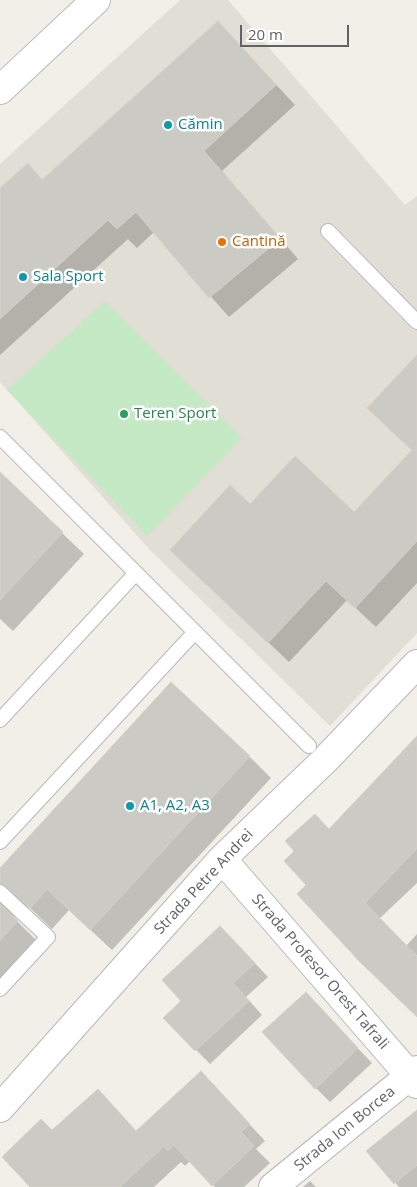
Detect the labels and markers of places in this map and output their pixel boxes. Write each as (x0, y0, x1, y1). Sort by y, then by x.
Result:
place label: Cămin (178, 116, 223, 134)
marker: Cămin (162, 119, 174, 131)
place label: Cantină (232, 233, 286, 251)
marker: Cantină (216, 236, 228, 248)
place label: Sala Sport (33, 268, 103, 286)
marker: Sala Sport (17, 271, 29, 283)
place label: Teren Sport (134, 405, 216, 423)
marker: Teren Sport (118, 408, 130, 420)
place label: A1, A2, A3 (140, 797, 210, 815)
marker: A1, A2, A3 (124, 800, 136, 812)

